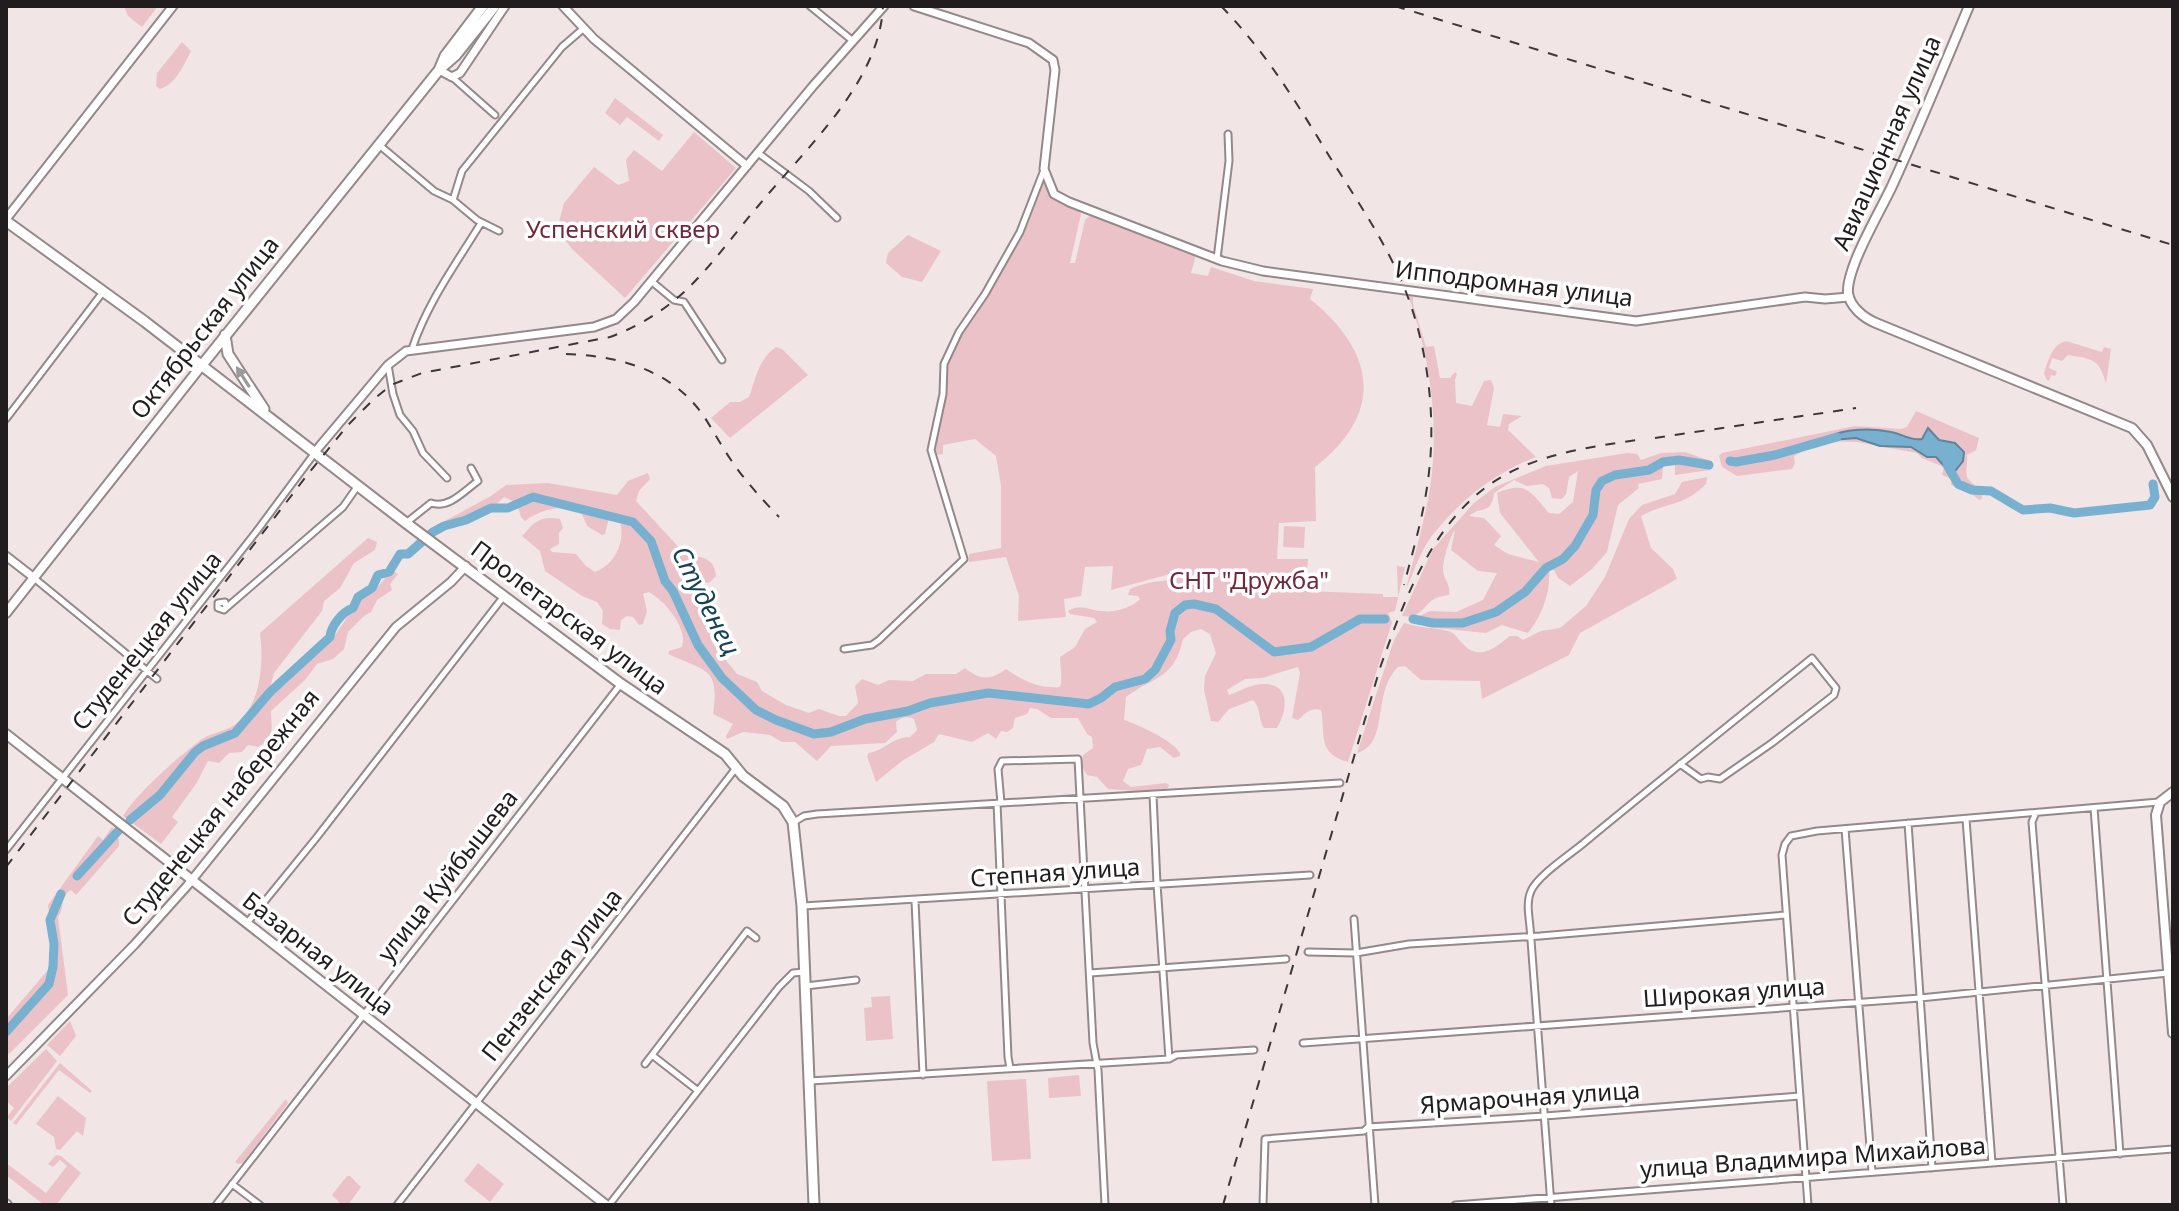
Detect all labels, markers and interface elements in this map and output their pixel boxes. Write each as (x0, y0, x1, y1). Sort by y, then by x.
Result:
street label: Авиационная улица (1823, 30, 1948, 255)
park label: Успенский сквер (526, 212, 720, 245)
street label: Октябрьская улица (122, 229, 286, 425)
street label: Ипподромная улица (1393, 252, 1635, 313)
one-way arrow (236, 366, 251, 387)
street label: Пролетарская улица (465, 532, 675, 702)
water label: Студенец (664, 540, 750, 662)
street label: Студенецкая улица (63, 544, 228, 737)
park label: СНТ "Дружба" (1169, 563, 1329, 596)
street label: Студенецкая набережная (114, 681, 326, 933)
street label: улица Куйбышева (369, 782, 525, 968)
street label: Степная улица (969, 849, 1141, 894)
street label: Пензенская улица (473, 881, 629, 1067)
street label: Базарная улица (236, 883, 402, 1022)
street label: Широкая улица (1642, 969, 1826, 1014)
street label: Ярмарочная улица (1419, 1072, 1641, 1121)
street label: улица Владимира Михайлова (1639, 1128, 1987, 1185)

